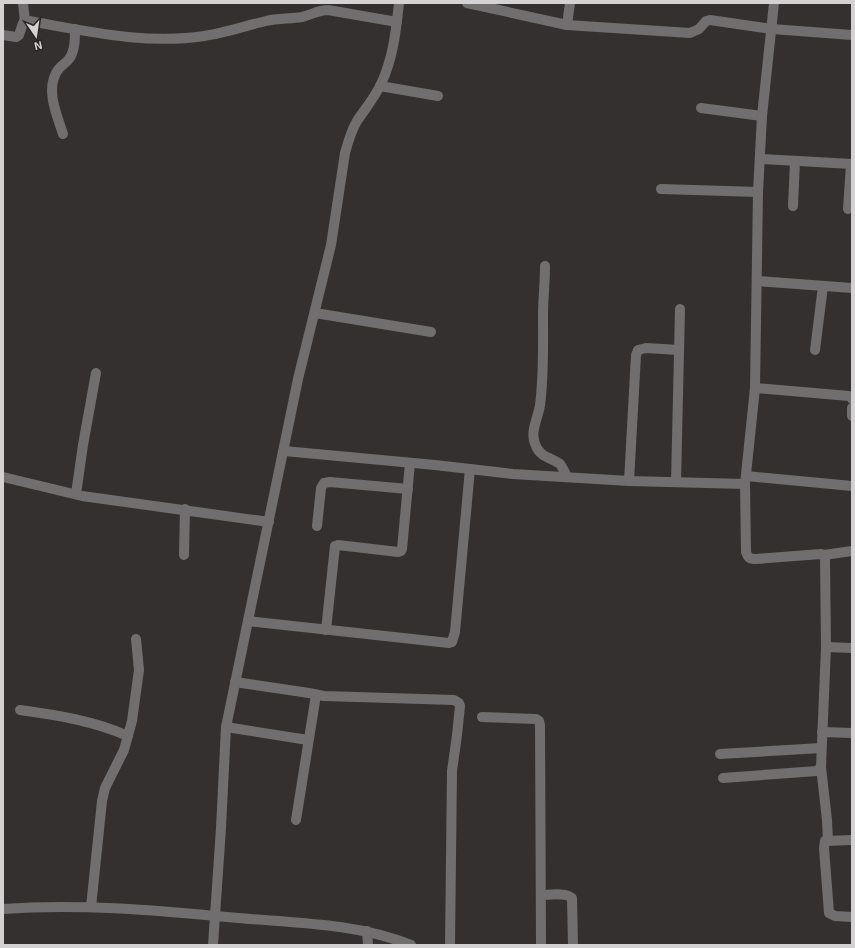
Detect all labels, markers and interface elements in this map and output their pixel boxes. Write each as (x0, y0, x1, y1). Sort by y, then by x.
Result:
north arrow (16, 16, 56, 56)
text: N (33, 39, 44, 53)

